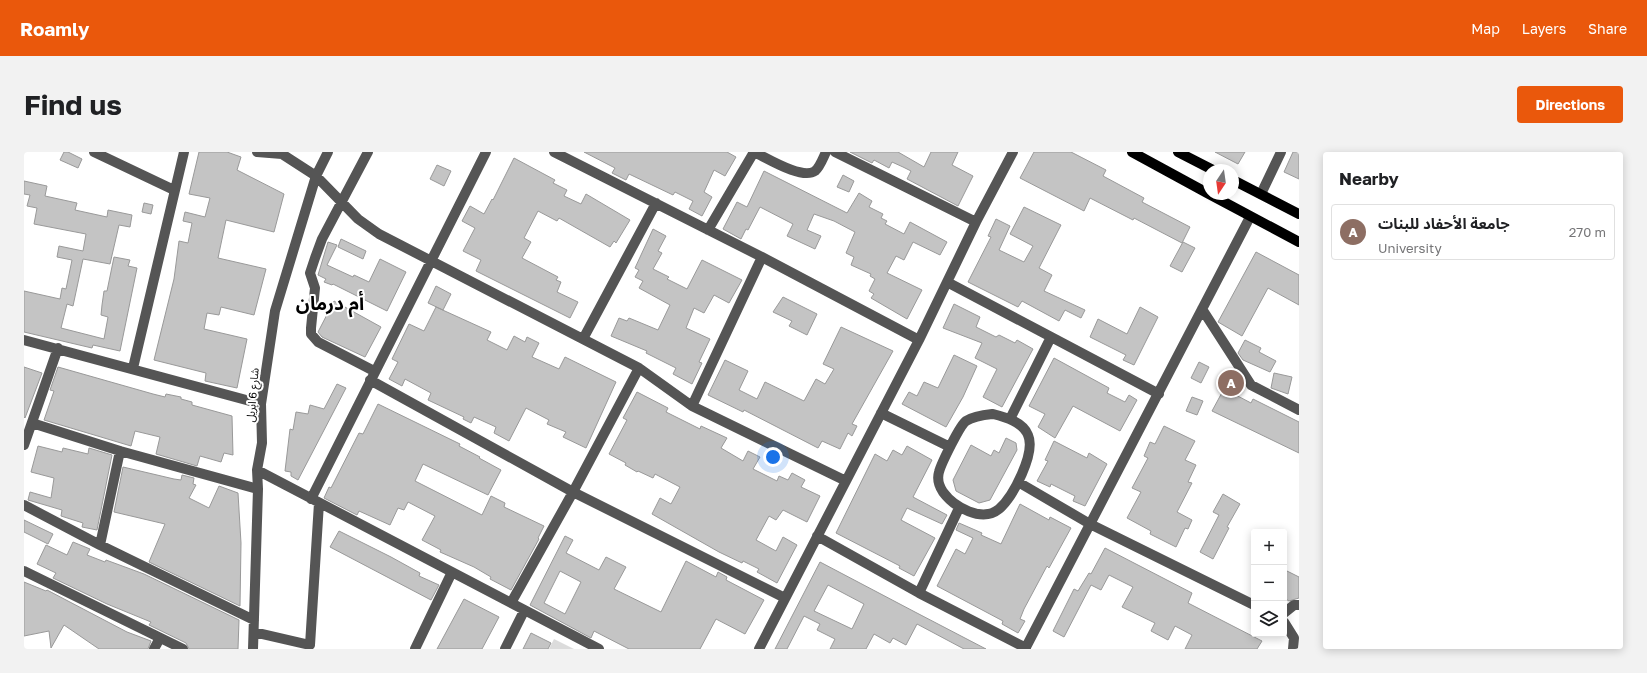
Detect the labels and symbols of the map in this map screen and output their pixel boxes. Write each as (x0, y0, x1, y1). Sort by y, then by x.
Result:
north arrow (1203, 164, 1239, 200)
district label: أم درمان (296, 290, 364, 318)
street label: شارع 6 ابريل (243, 367, 263, 423)
pin: A (1218, 368, 1244, 398)
your location (763, 447, 783, 467)

